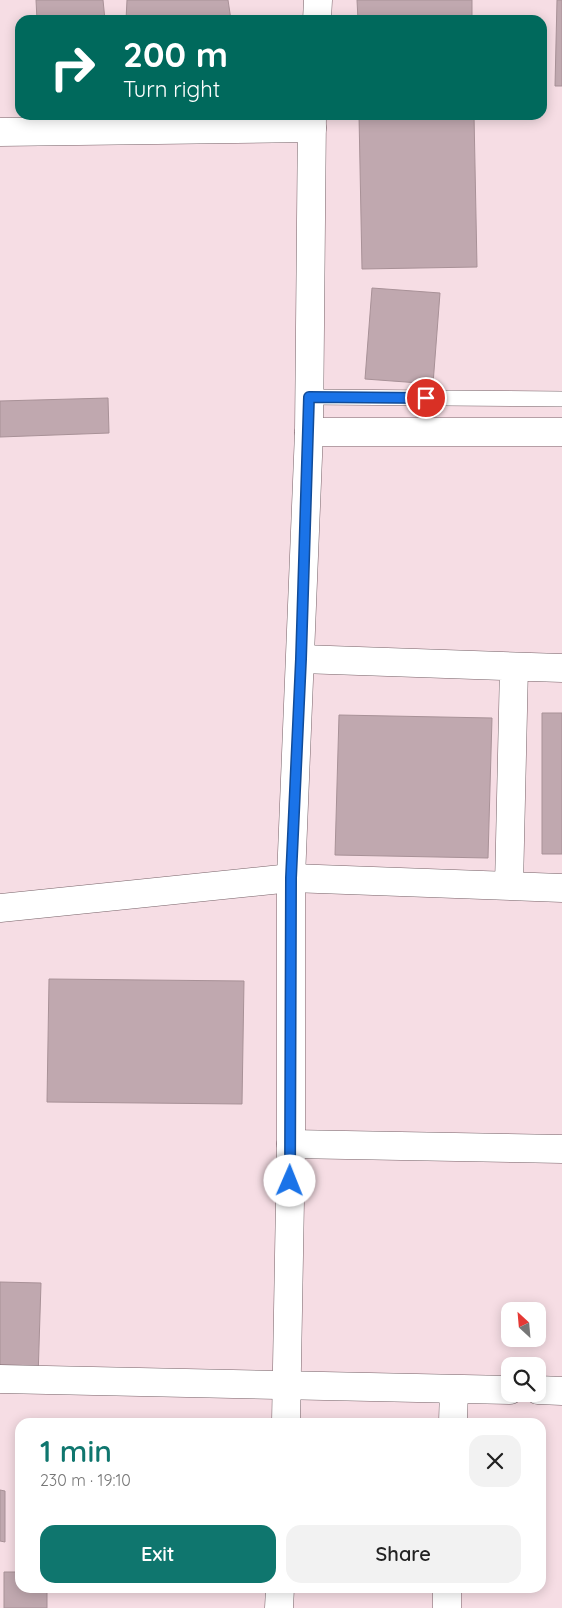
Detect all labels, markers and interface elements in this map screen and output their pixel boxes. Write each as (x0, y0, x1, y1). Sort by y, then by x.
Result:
text: 200 m (123, 32, 228, 76)
icon: right (40, 35, 105, 100)
text: Turn right (123, 75, 220, 103)
pin (405, 377, 447, 419)
icon: arrive (412, 384, 440, 412)
position arrow (263, 1154, 315, 1206)
north arrow (501, 1302, 546, 1348)
map controls (501, 1302, 546, 1402)
button: search (501, 1357, 546, 1402)
text: 1 min (40, 1432, 112, 1470)
button: close (469, 1435, 521, 1487)
text: 230 m · 19:10 (40, 1470, 131, 1490)
button: Exit (40, 1525, 276, 1583)
button: Share (286, 1525, 521, 1583)

